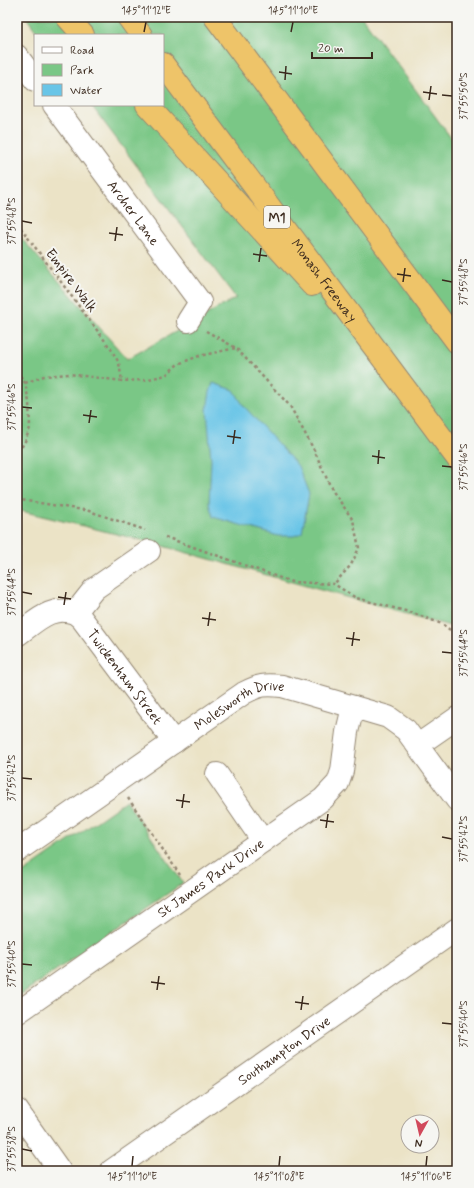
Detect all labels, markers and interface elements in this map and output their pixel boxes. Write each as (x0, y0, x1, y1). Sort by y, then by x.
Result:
text: 145°11'12"E (121, 4, 171, 18)
text: 145°11'10"E (268, 4, 318, 18)
legend (34, 34, 164, 106)
scale bar (312, 34, 372, 60)
text: 20 m (318, 41, 344, 57)
text: Road (70, 43, 94, 59)
text: Park (70, 63, 94, 79)
text: 37°55'50"S (457, 72, 471, 120)
text: Water (70, 83, 102, 99)
street label: Archer Lane (103, 177, 163, 250)
text: 37°55'48"S (5, 197, 19, 244)
road number: M1 (264, 206, 290, 228)
street label: Monash Freeway (287, 236, 361, 326)
street label: Empire Walk (41, 245, 101, 316)
text: 37°55'48"S (457, 258, 471, 305)
text: 37°55'46"S (5, 383, 19, 430)
text: 37°55'46"S (457, 443, 471, 490)
text: 37°55'44"S (5, 568, 19, 616)
street label: Twickenham Street (83, 626, 166, 728)
text: 37°55'44"S (457, 629, 471, 677)
street label: Molesworth Drive (191, 677, 285, 735)
text: 37°55'42"S (5, 754, 19, 801)
text: 37°55'42"S (457, 815, 471, 862)
street label: St James Park Drive (154, 835, 268, 922)
text: 37°55'40"S (5, 940, 19, 988)
text: 37°55'40"S (457, 1000, 471, 1048)
street label: Southampton Drive (235, 1012, 334, 1090)
north arrow (400, 1114, 440, 1154)
text: 37°55'38"S (5, 1126, 19, 1172)
text: N (414, 1135, 423, 1150)
text: 145°11'10"E (107, 1170, 157, 1184)
text: 145°11'08"E (254, 1170, 305, 1184)
text: 145°11'06"E (401, 1170, 452, 1184)

